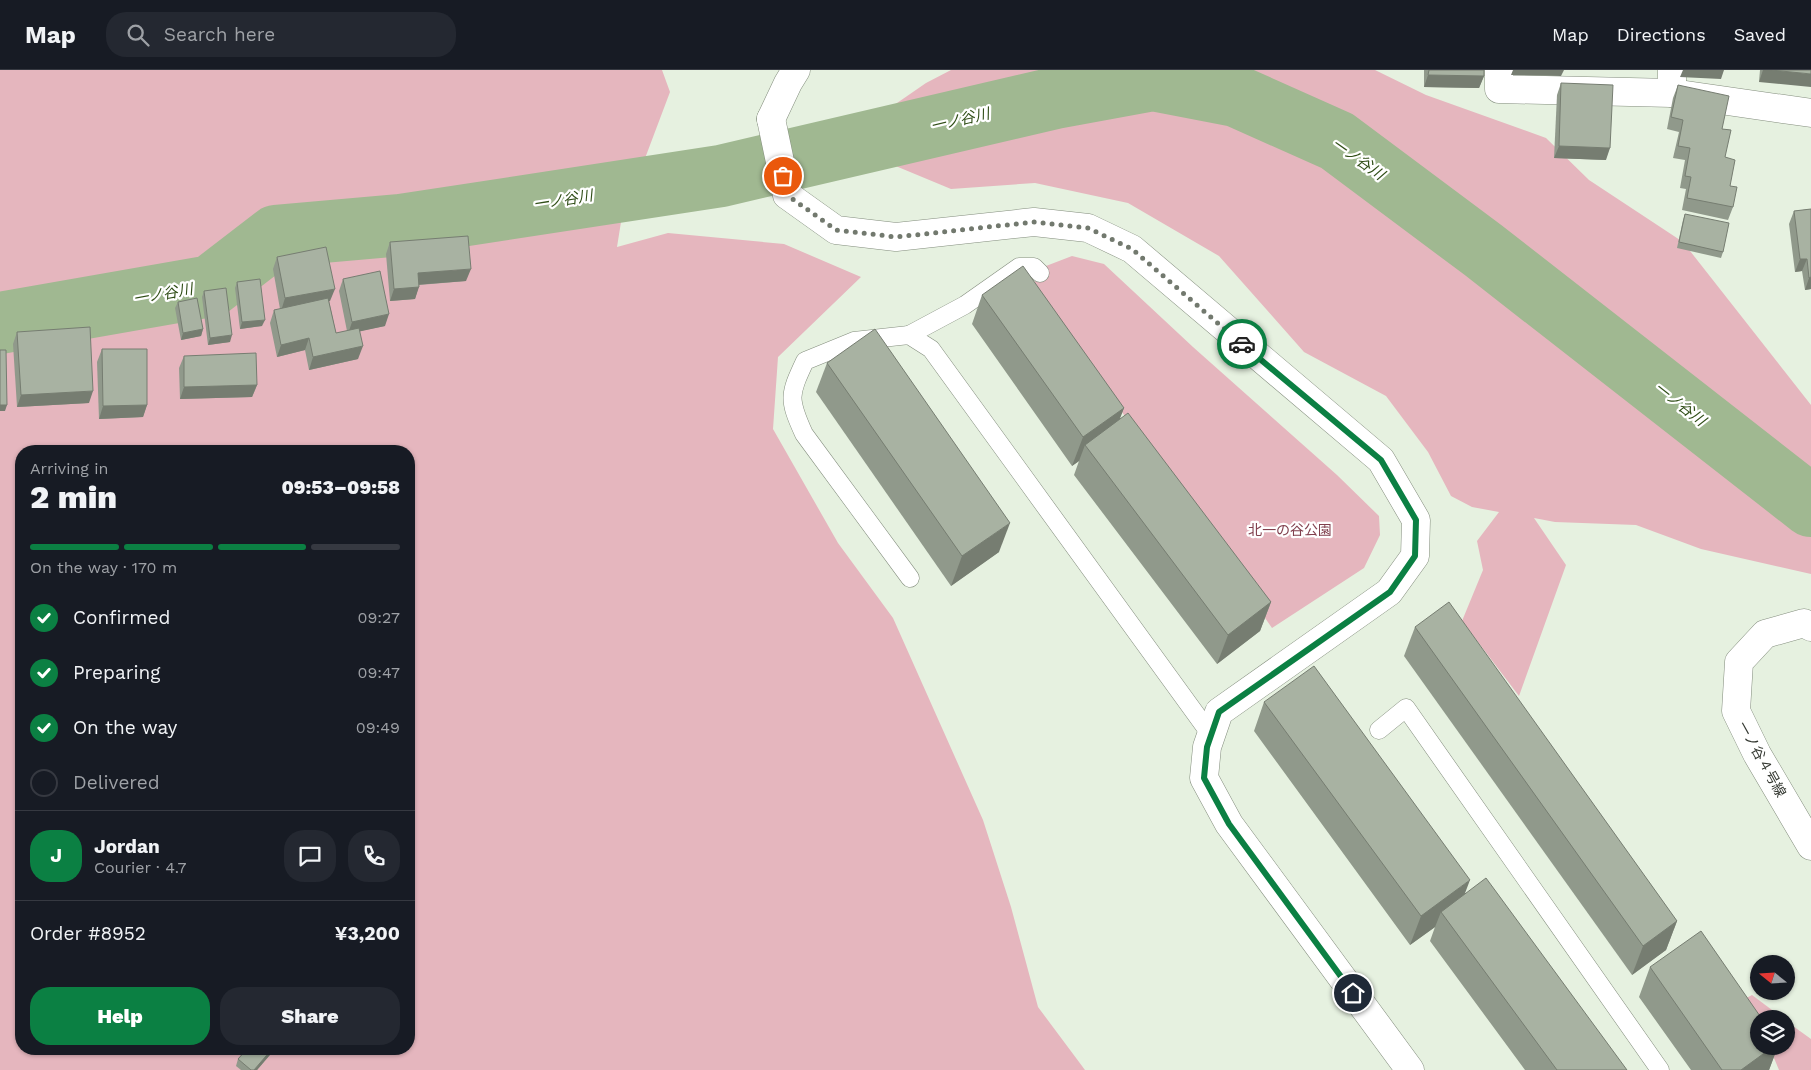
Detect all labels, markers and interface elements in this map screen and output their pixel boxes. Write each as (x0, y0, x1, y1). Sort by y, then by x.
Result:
search box (106, 12, 456, 57)
text: Map (25, 21, 76, 49)
icon: search (124, 21, 152, 49)
text: Search here (164, 23, 275, 46)
text: Map (1552, 24, 1589, 45)
text: Directions (1617, 24, 1706, 45)
text: Saved (1734, 24, 1786, 45)
water label: 一ノ谷川 (929, 104, 993, 136)
water label: 一ノ谷川 (1328, 134, 1389, 185)
pin (762, 155, 804, 197)
icon: bag (769, 162, 797, 190)
water label: 一ノ谷川 (532, 186, 596, 214)
water label: 一ノ谷川 (132, 280, 196, 308)
courier (1217, 319, 1267, 369)
icon: car (1228, 330, 1256, 358)
water label: 一ノ谷川 (1651, 378, 1711, 431)
text: Arriving in (30, 459, 108, 478)
text: 09:53–09:58 (281, 476, 400, 499)
text: 2 min (30, 478, 117, 516)
park label: 北一の谷公園 (1248, 522, 1332, 538)
text: On the way · 170 m (30, 558, 177, 577)
icon: check (30, 604, 58, 632)
text: Confirmed (73, 606, 170, 629)
text: 09:27 (357, 608, 400, 627)
icon: check (30, 659, 58, 687)
text: Preparing (73, 661, 160, 684)
text: 09:47 (357, 663, 400, 682)
icon: check (30, 714, 58, 742)
text: On the way (73, 716, 177, 739)
text: 09:49 (356, 718, 400, 737)
street label: 一ノ谷４号線 (1735, 718, 1789, 800)
text: Delivered (73, 771, 160, 794)
button: chat (284, 830, 336, 882)
button: phone (348, 830, 400, 882)
text: Jordan (94, 835, 160, 858)
text: J (50, 844, 62, 867)
text: Courier · 4.7 (94, 858, 187, 877)
text: Order #8952 (30, 922, 146, 945)
text: ¥3,200 (335, 922, 400, 945)
north arrow (1750, 955, 1795, 1000)
map controls (1750, 955, 1795, 1055)
pin (1332, 972, 1374, 1014)
icon: home (1339, 979, 1367, 1007)
button: Help (30, 987, 210, 1045)
button: Share (220, 987, 400, 1045)
button: layers (1750, 1010, 1795, 1055)

